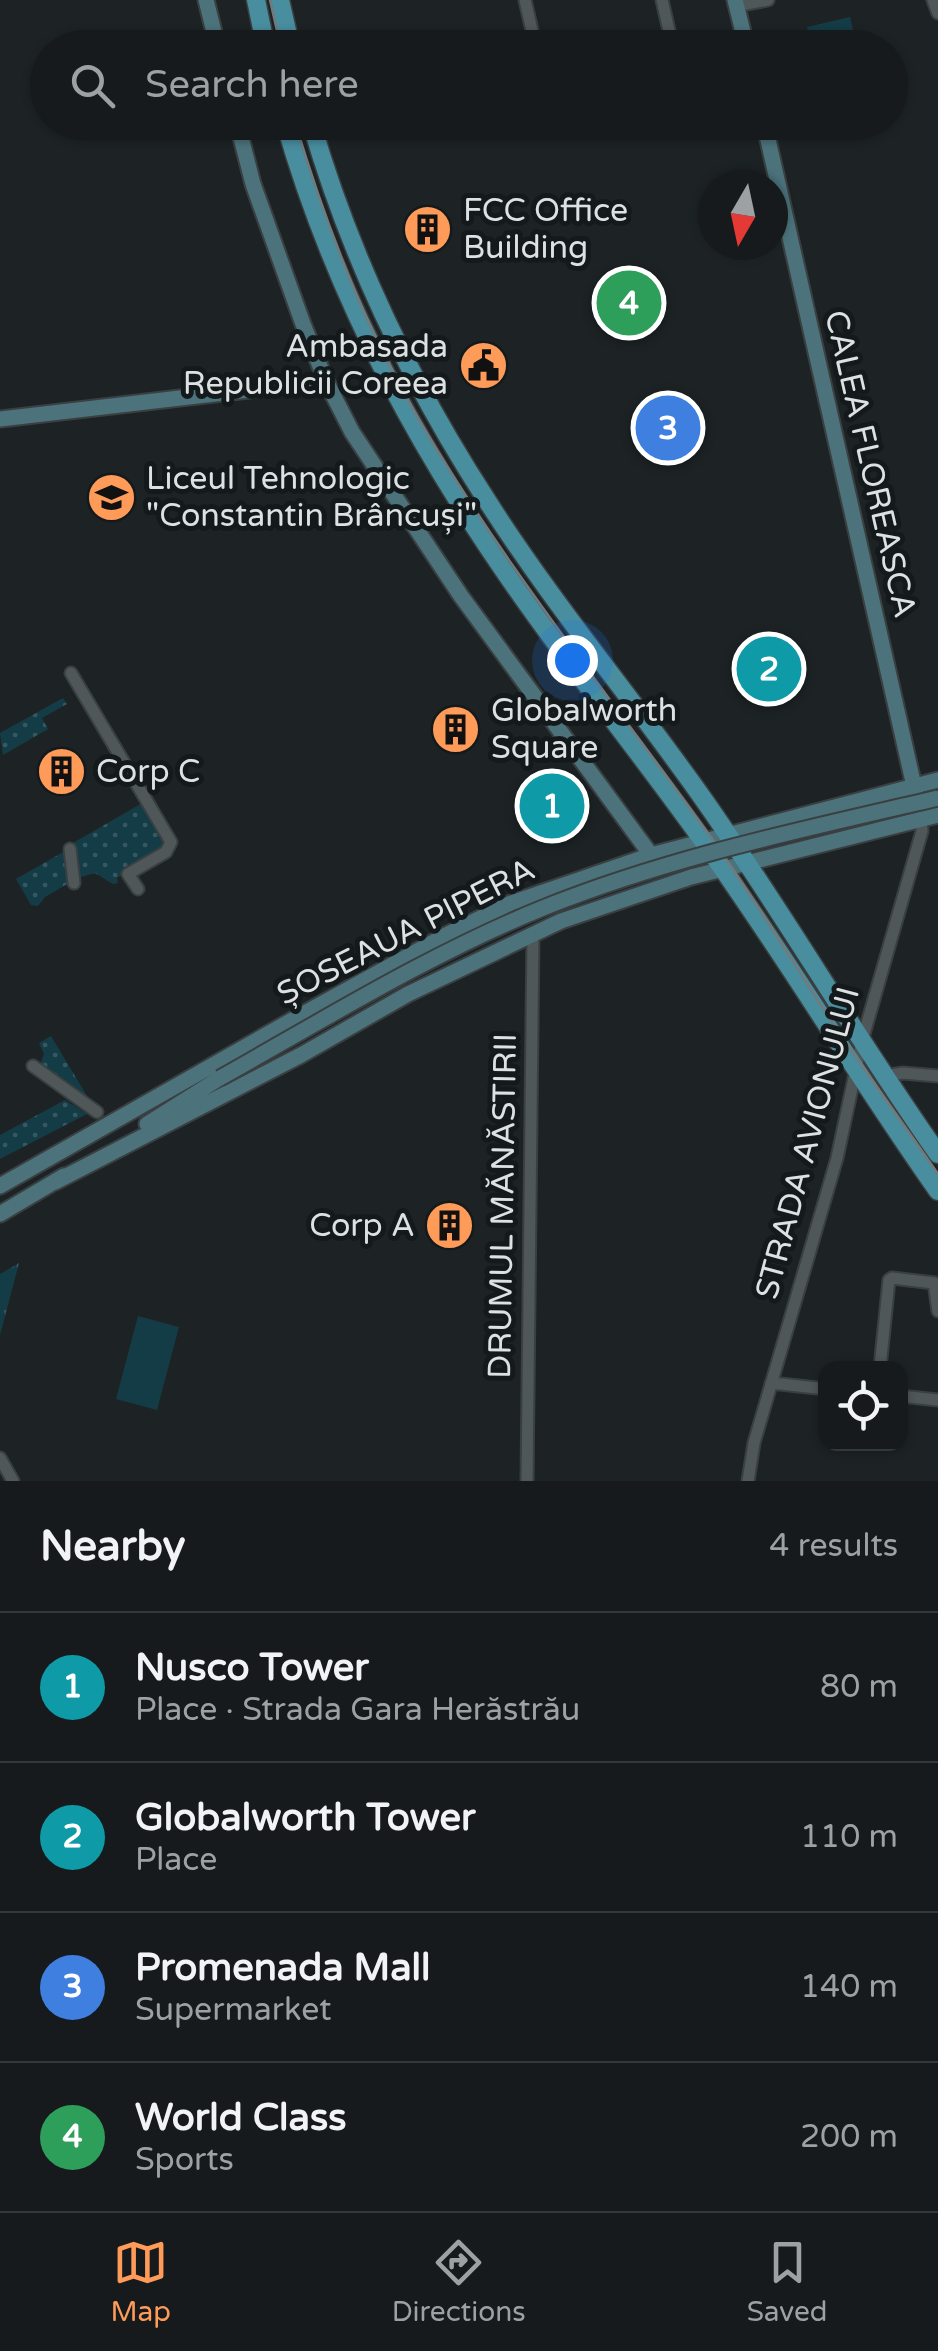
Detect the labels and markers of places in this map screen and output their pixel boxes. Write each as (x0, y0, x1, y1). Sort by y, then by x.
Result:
place label: FCC Office Building (463, 192, 628, 267)
building icon: FCC Office Building (402, 203, 454, 255)
pin: 4 (596, 266, 662, 340)
place label: Ambasada Republicii Coreea (183, 328, 448, 403)
public building icon: Ambasada Republicii Coreea (457, 339, 509, 391)
pin: 3 (636, 390, 700, 466)
place label: Liceul Tehnologic "Constantin Brâncuși" (146, 460, 477, 535)
school or university icon: Liceul Tehnologic "Constantin Brâncuși" (85, 471, 137, 523)
pin: 2 (736, 632, 802, 706)
place label: Globalworth Square (491, 692, 677, 767)
building icon: Globalworth Square (430, 703, 482, 755)
building icon: Corp C (35, 746, 87, 798)
place label: Corp C (96, 753, 200, 791)
pin: 1 (520, 768, 584, 844)
building icon: Corp A (424, 1200, 476, 1252)
place label: Corp A (309, 1207, 415, 1245)

